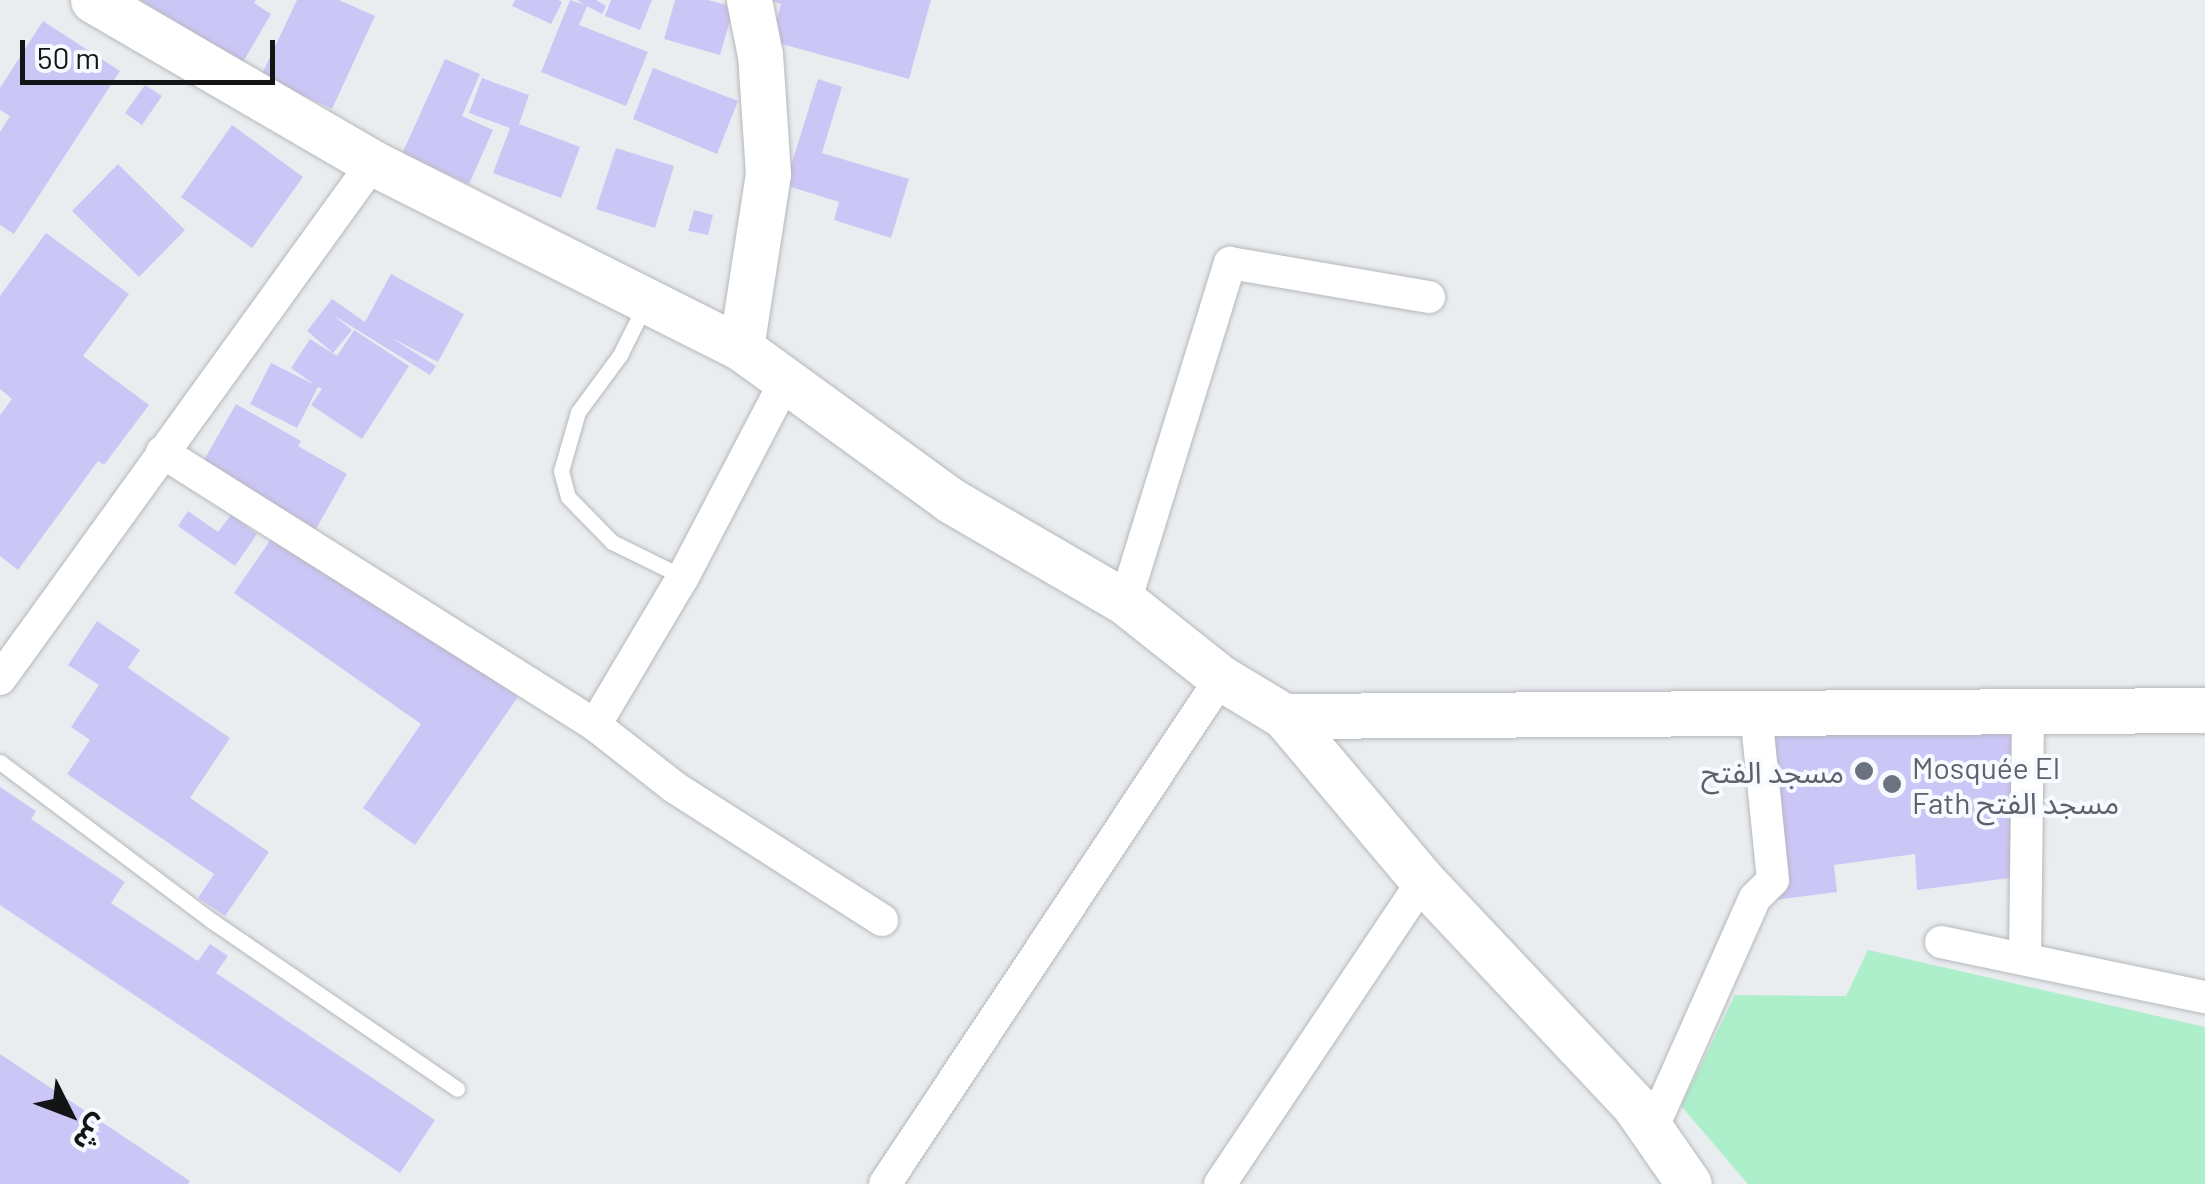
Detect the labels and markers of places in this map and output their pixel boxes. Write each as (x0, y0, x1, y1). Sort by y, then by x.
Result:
place label: Mosquée El Fath مسجد الفتح (1912, 749, 2119, 820)
place label: مسجد الفتح (1701, 753, 1844, 789)
marker: مسجد الفتح (1853, 760, 1875, 782)
marker: Mosquée El Fath مسجد الفتح (1881, 773, 1903, 795)

